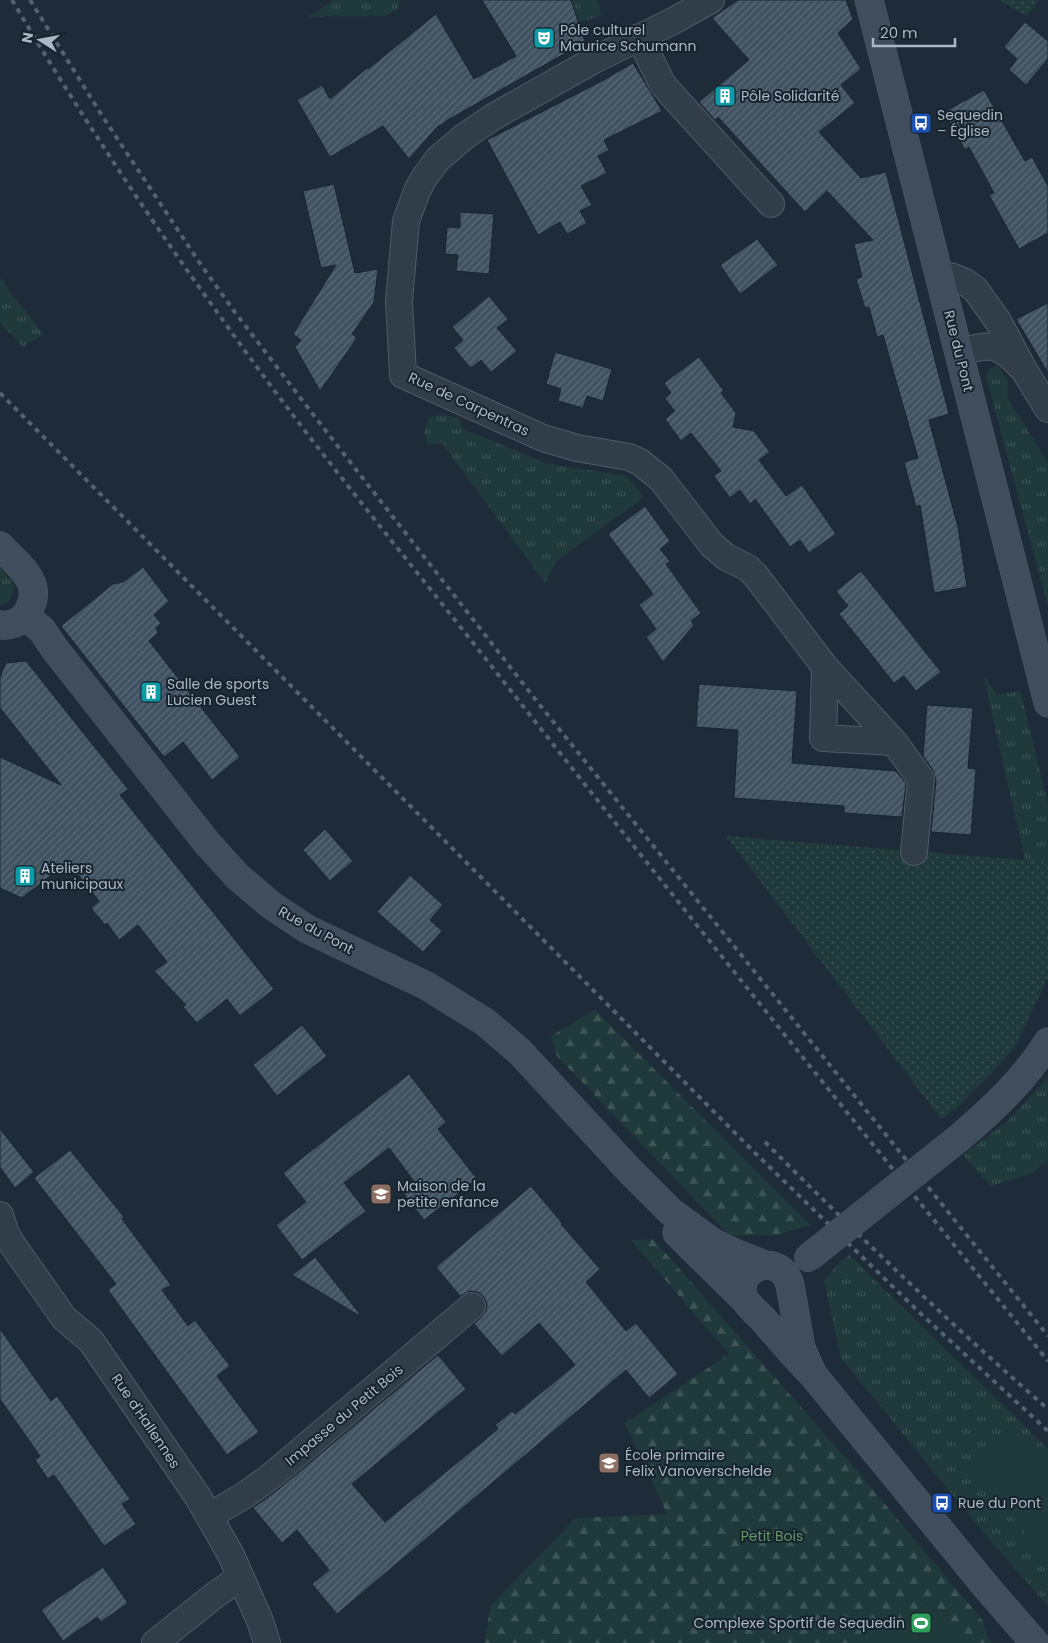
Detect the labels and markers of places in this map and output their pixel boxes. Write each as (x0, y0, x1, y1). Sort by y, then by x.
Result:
place label: Pôle culturel Maurice Schumann (560, 20, 697, 56)
theatre icon: Pôle culturel Maurice Schumann (532, 26, 556, 50)
building icon: Pôle Solidarité (713, 84, 737, 108)
place label: Pôle Solidarité (741, 86, 840, 106)
place label: Sequedin – Église (937, 105, 1003, 141)
bus stop icon: Sequedin – Église (909, 111, 933, 135)
place label: Salle de sports Lucien Guest (167, 674, 269, 710)
building icon: Salle de sports Lucien Guest (139, 680, 163, 704)
place label: Ateliers municipaux (41, 858, 124, 894)
building icon: Ateliers municipaux (13, 864, 37, 888)
place label: Maison de la petite enfance (397, 1176, 499, 1212)
school or university icon: Maison de la petite enfance (369, 1182, 393, 1206)
place label: École primaire Felix Vanoverschelde (625, 1445, 772, 1481)
school or university icon: École primaire Felix Vanoverschelde (597, 1451, 621, 1475)
bus stop icon: Rue du Pont (930, 1491, 954, 1515)
place label: Rue du Pont (958, 1493, 1041, 1513)
sports icon: Complexe Sportif de Sequedin (909, 1611, 933, 1635)
place label: Complexe Sportif de Sequedin (694, 1613, 905, 1633)

